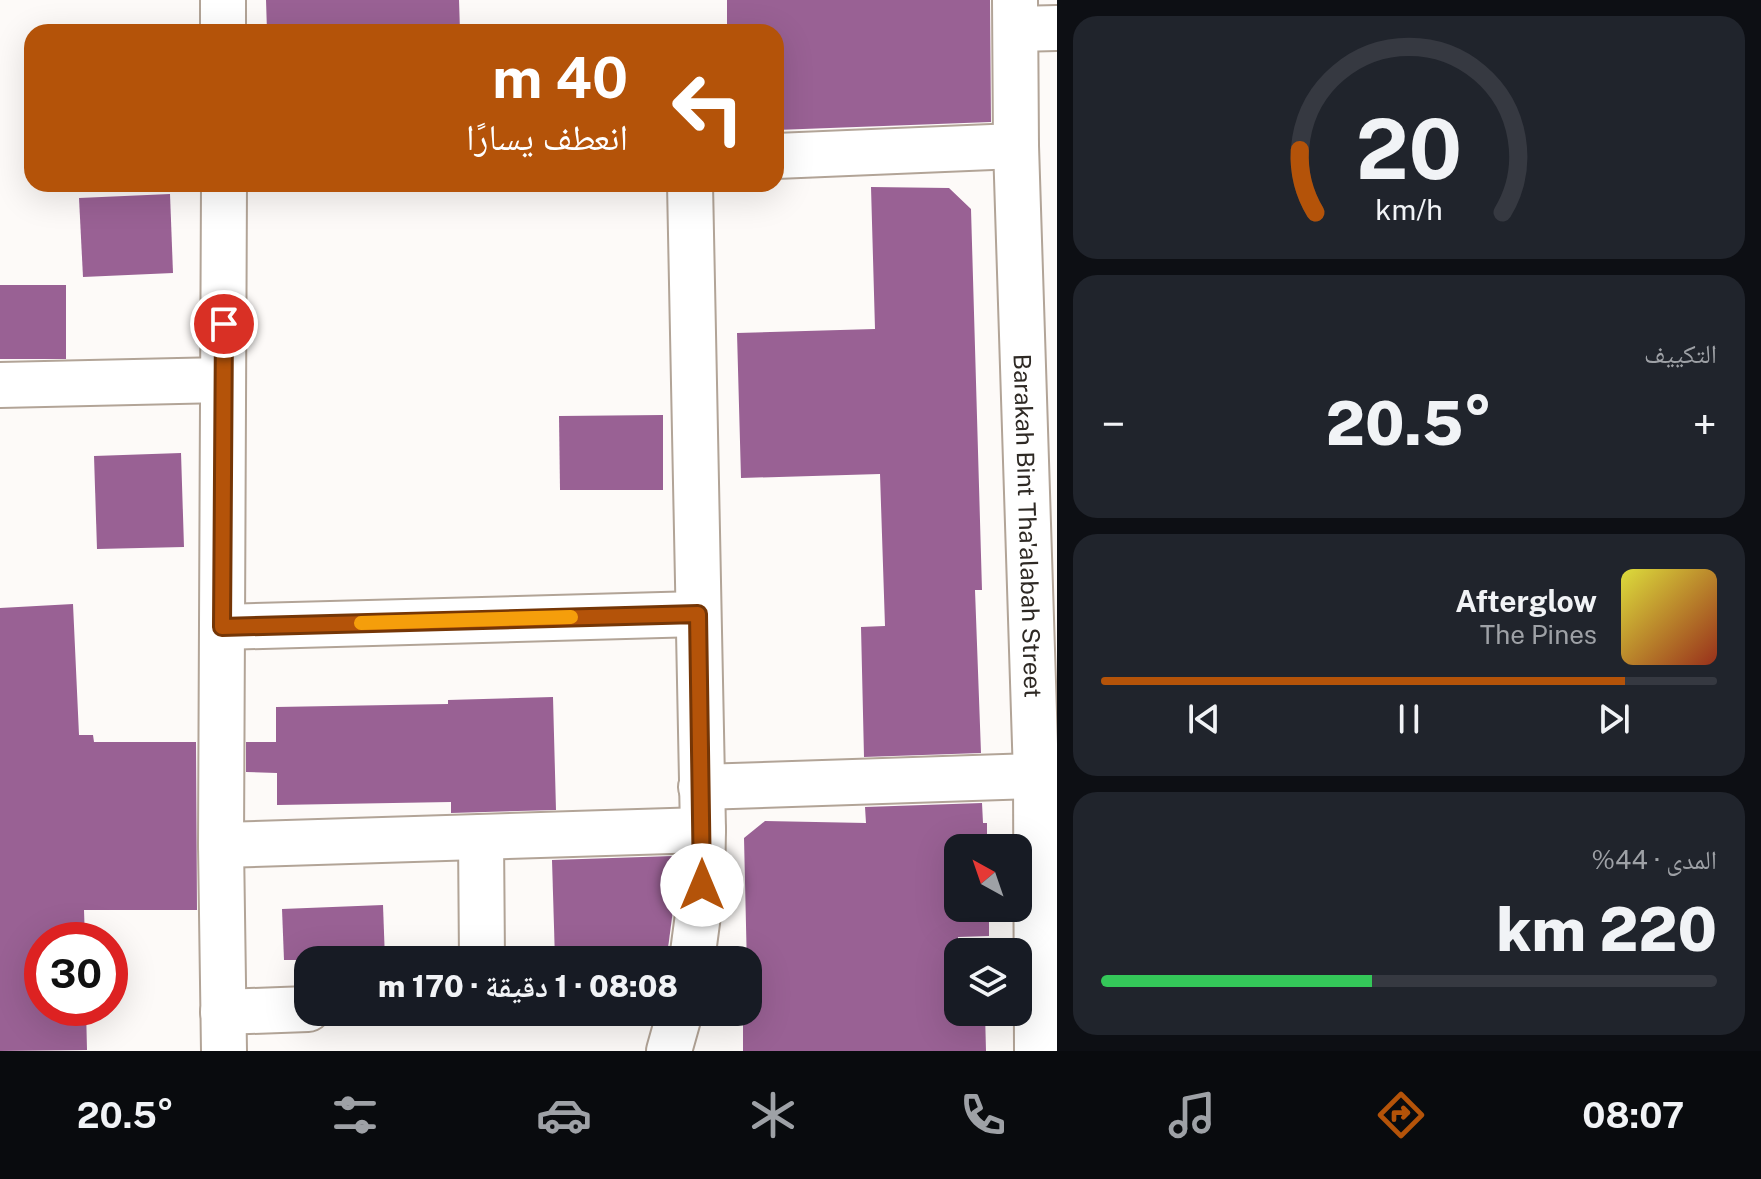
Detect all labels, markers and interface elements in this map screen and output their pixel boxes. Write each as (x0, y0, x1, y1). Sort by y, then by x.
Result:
text: 40 m (492, 45, 628, 111)
icon: left (656, 56, 760, 160)
text: 20 (1356, 100, 1462, 198)
text: انعطف يسارًا (466, 116, 628, 158)
text: km/h (1375, 194, 1443, 227)
pin (190, 290, 258, 358)
icon: arrive (202, 302, 246, 346)
text: التكييف (1644, 338, 1717, 369)
street label: Barakah Bint Tha'alabah Street (1009, 353, 1048, 698)
text: 20.5° (1326, 388, 1492, 459)
text: − (1101, 398, 1125, 450)
text: + (1693, 398, 1717, 450)
text: Afterglow (1455, 583, 1597, 619)
text: The Pines (1480, 619, 1597, 650)
icon: previous (1182, 697, 1226, 741)
icon: pause (1387, 697, 1431, 741)
icon: next (1592, 697, 1636, 741)
north arrow (944, 834, 1032, 922)
map controls (944, 834, 1032, 1026)
position arrow (660, 843, 744, 927)
text: المدى · 44% (1592, 844, 1717, 875)
text: 220 km (1496, 894, 1717, 965)
speed limit sign: 30 (24, 922, 128, 1026)
button: layers (944, 938, 1032, 1026)
text: 08:08 · 1 دقيقة · 170 m (378, 968, 678, 1004)
icon: filters (327, 1087, 383, 1143)
icon: car (536, 1087, 592, 1143)
icon: climate (745, 1087, 801, 1143)
icon: phone (955, 1087, 1011, 1143)
icon: music (1164, 1087, 1220, 1143)
icon: directions (1373, 1087, 1429, 1143)
text: 20.5° (77, 1094, 174, 1136)
text: 08:07 (1582, 1094, 1684, 1136)

